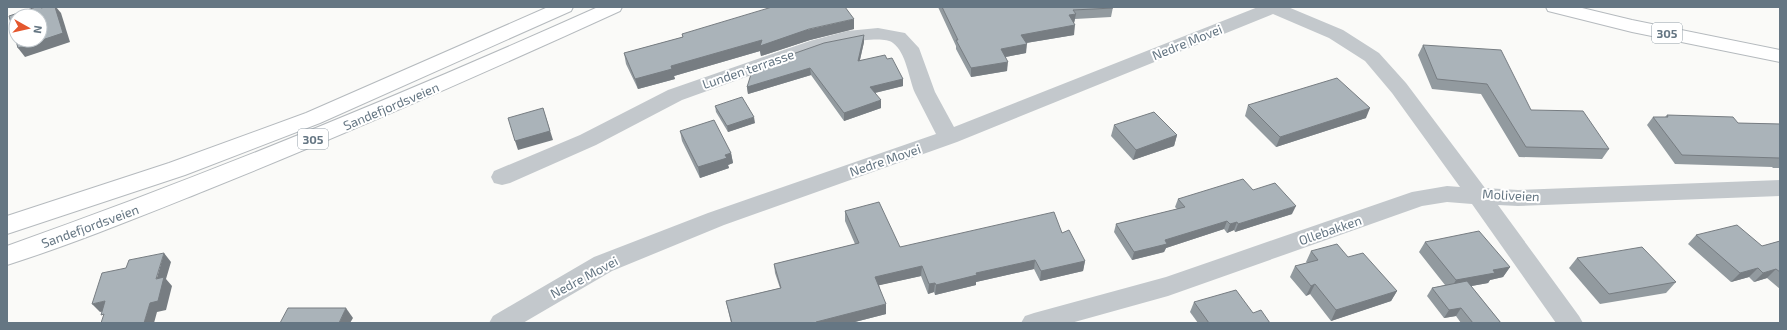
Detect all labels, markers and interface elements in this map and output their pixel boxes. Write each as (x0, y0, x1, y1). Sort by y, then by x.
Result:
north arrow (8, 8, 48, 48)
street label: Nedre Movei (1150, 21, 1224, 63)
road number: 305 (1652, 23, 1682, 43)
text: N (31, 25, 45, 34)
street label: Lunden terrasse (700, 46, 796, 92)
street label: Sandefjordsveien (341, 79, 441, 133)
road number: 305 (298, 129, 328, 149)
street label: Nedre Movei (847, 140, 923, 180)
street label: Moliveien (1482, 186, 1540, 204)
street label: Sandefjordsveien (39, 201, 141, 251)
street label: Ollebakken (1296, 212, 1364, 248)
street label: Nedre Movei (547, 253, 621, 301)

